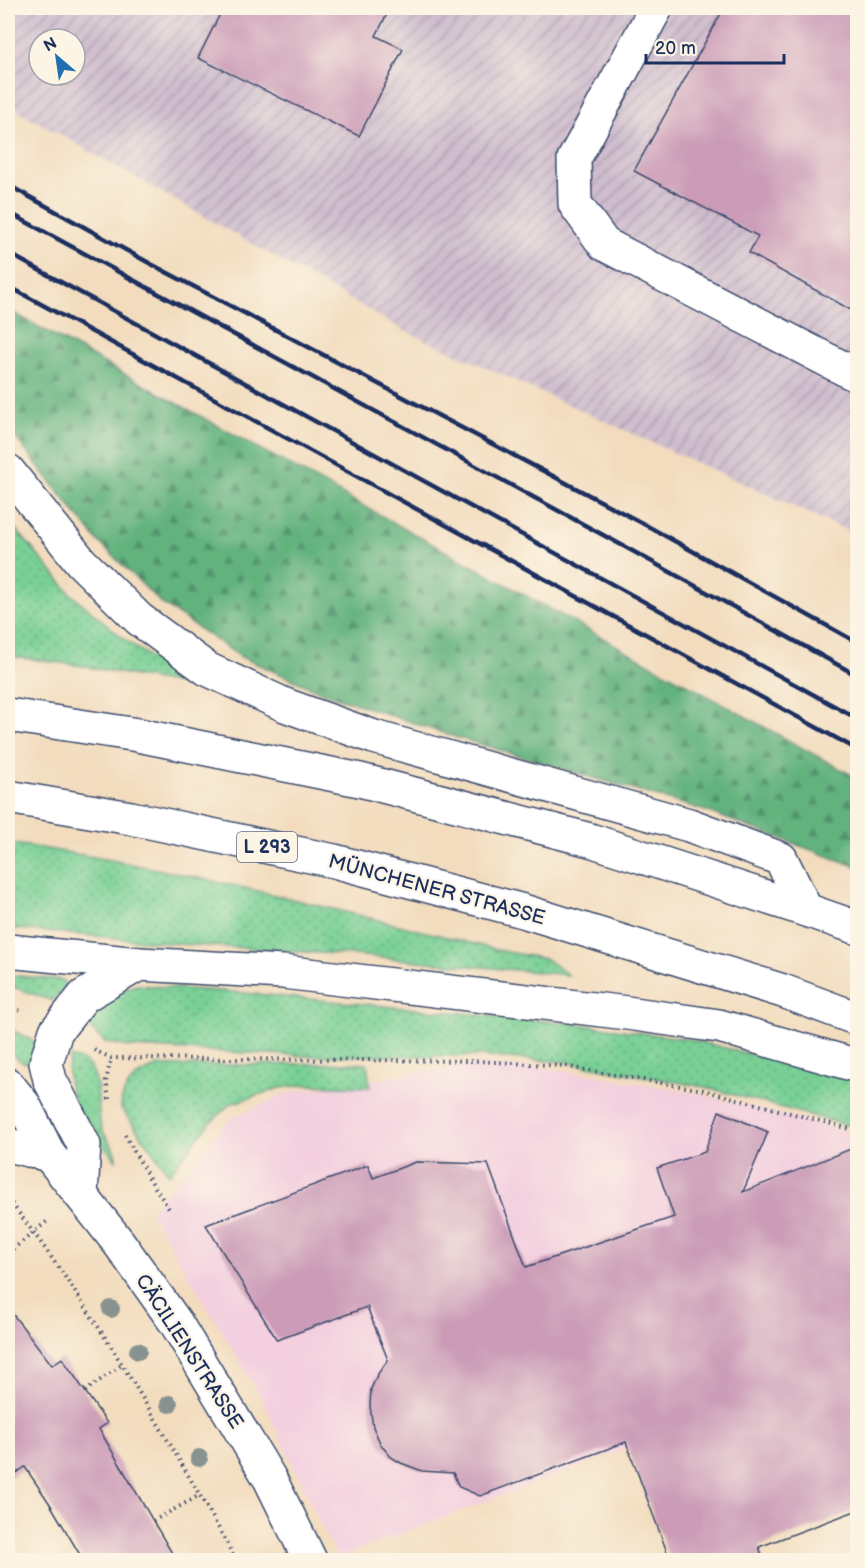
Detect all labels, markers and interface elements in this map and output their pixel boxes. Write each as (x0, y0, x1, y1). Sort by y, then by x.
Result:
north arrow (27, 27, 87, 87)
scale bar (646, 27, 784, 65)
text: N (41, 34, 60, 56)
text: 20 m (655, 38, 696, 59)
road number: L 293 (237, 832, 297, 862)
street label: MÜNCHENER STRASSE (326, 848, 548, 930)
street label: CÄCILIENSTRASSE (130, 1270, 248, 1433)

